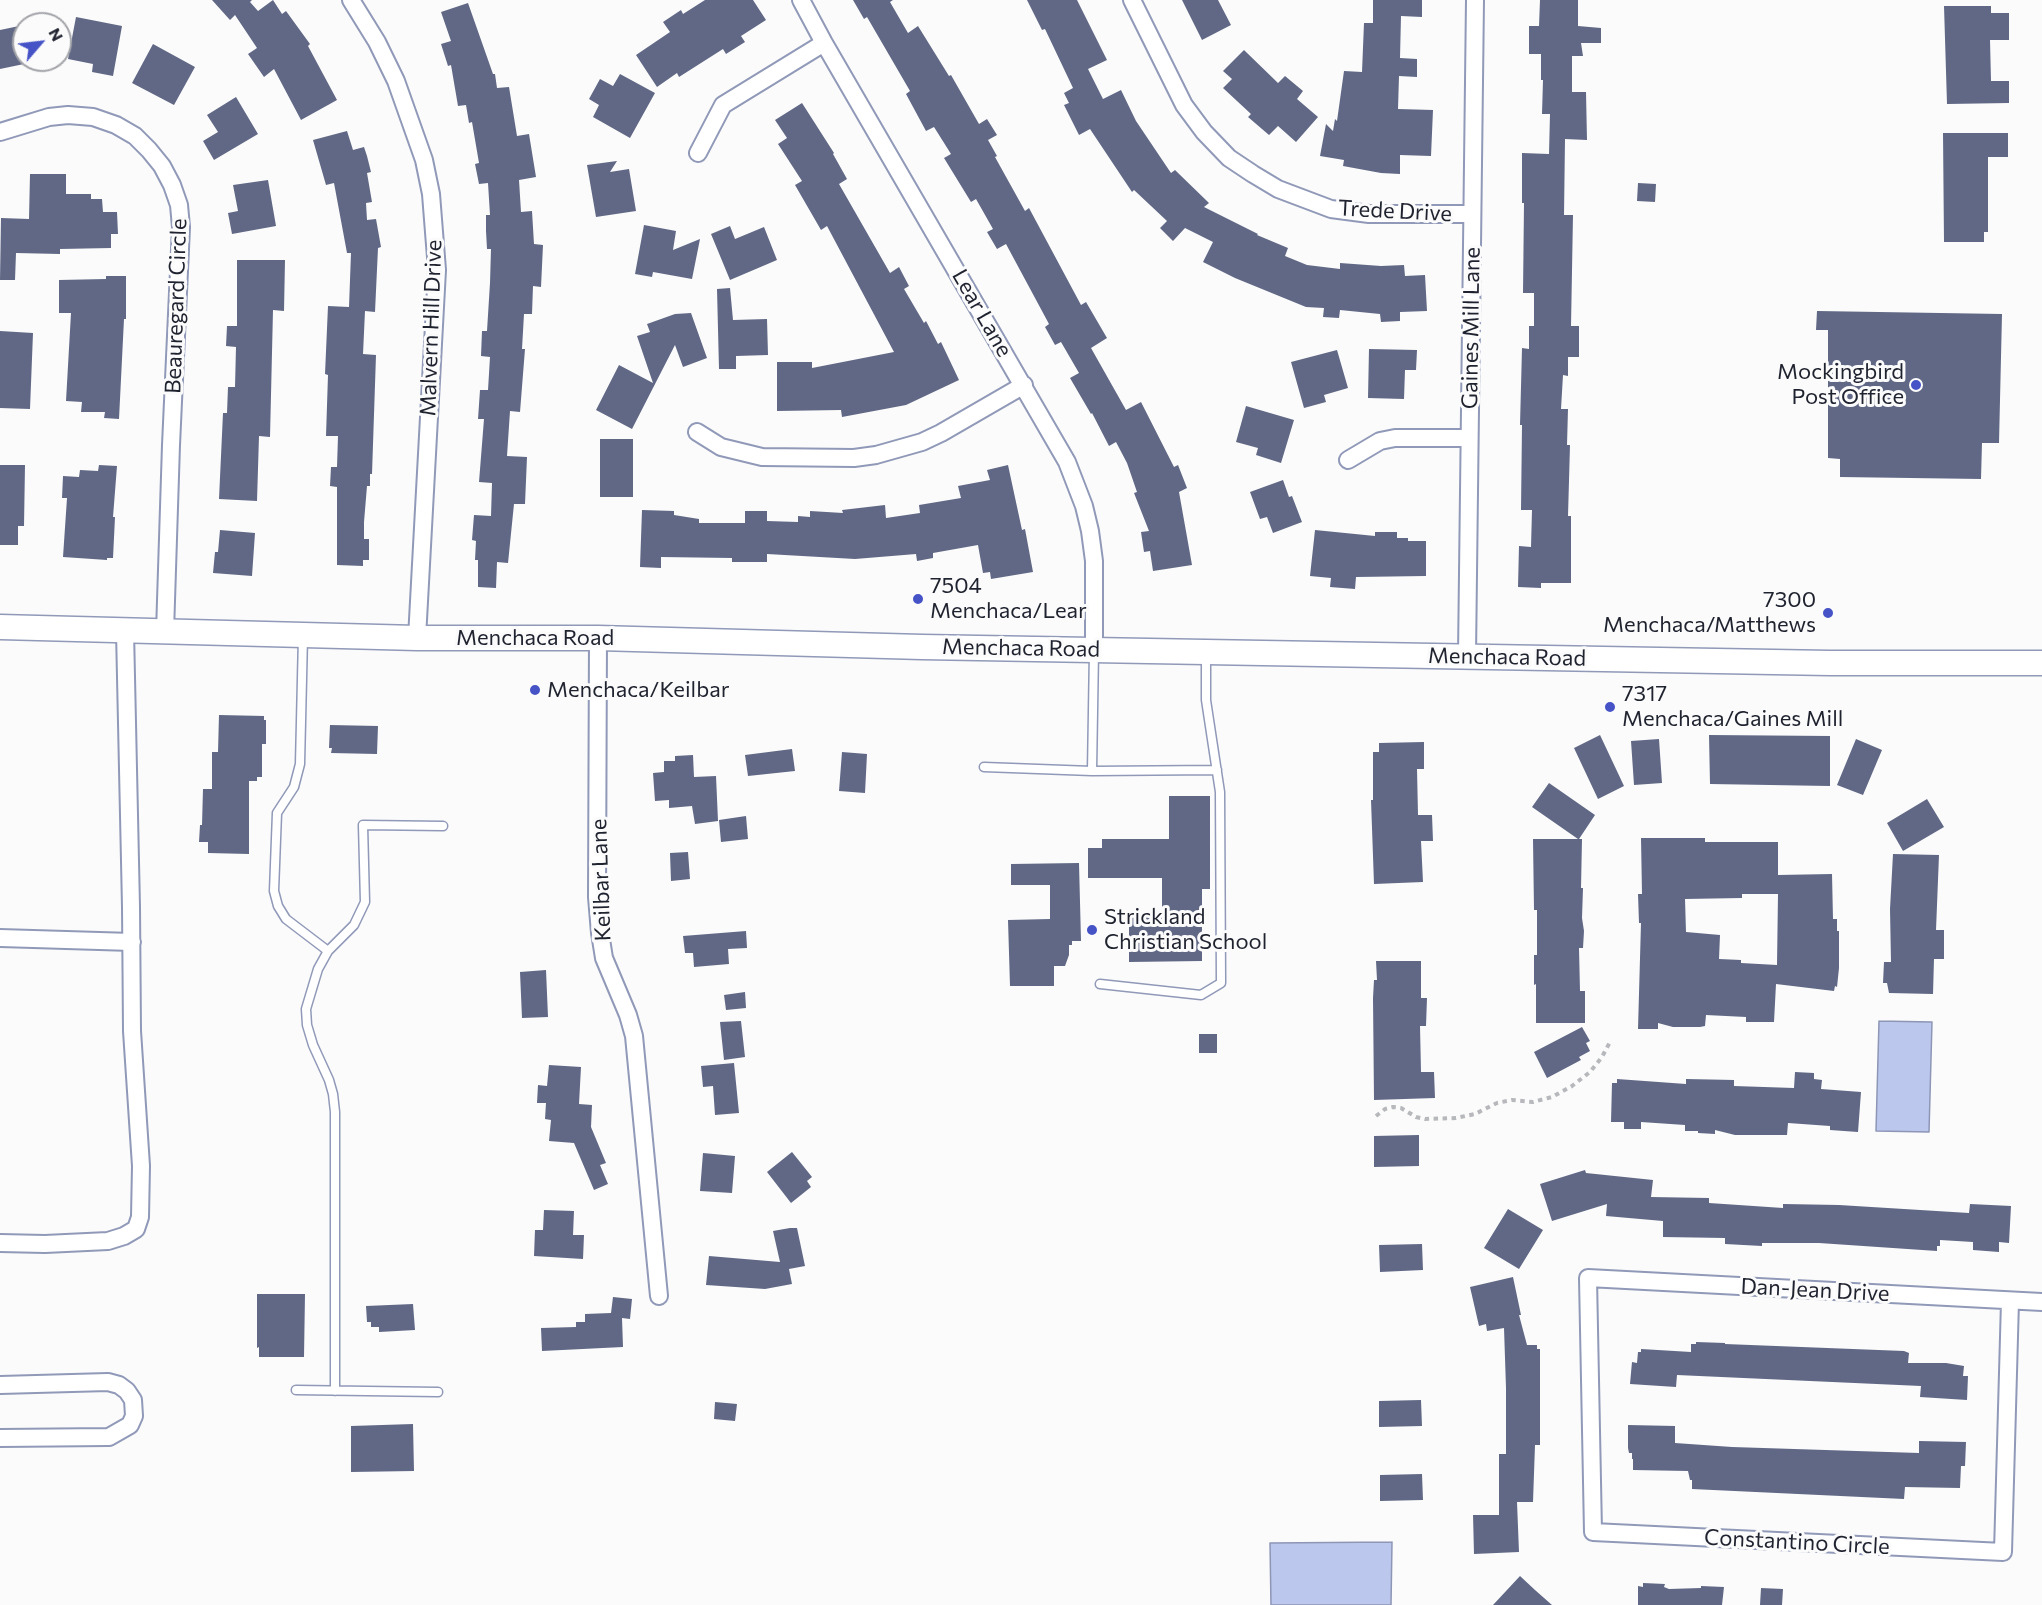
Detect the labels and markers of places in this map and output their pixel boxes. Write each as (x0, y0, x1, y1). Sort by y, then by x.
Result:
place label: Mockingbird Post Office (1777, 359, 1904, 410)
marker: Mockingbird Post Office (1909, 378, 1923, 392)
place label: 7504 Menchaca/Lear (930, 573, 1087, 624)
place label: 7300 Menchaca/Matthews (1603, 587, 1816, 638)
marker: 7504 Menchaca/Lear (911, 592, 925, 606)
marker: 7300 Menchaca/Matthews (1821, 606, 1835, 620)
place label: Menchaca/Keilbar (547, 677, 730, 703)
place label: 7317 Menchaca/Gaines Mill (1622, 681, 1843, 732)
marker: Menchaca/Keilbar (528, 683, 542, 697)
marker: 7317 Menchaca/Gaines Mill (1603, 700, 1617, 714)
place label: Strickland Christian School (1104, 904, 1267, 956)
marker: Strickland Christian School (1085, 923, 1099, 937)

